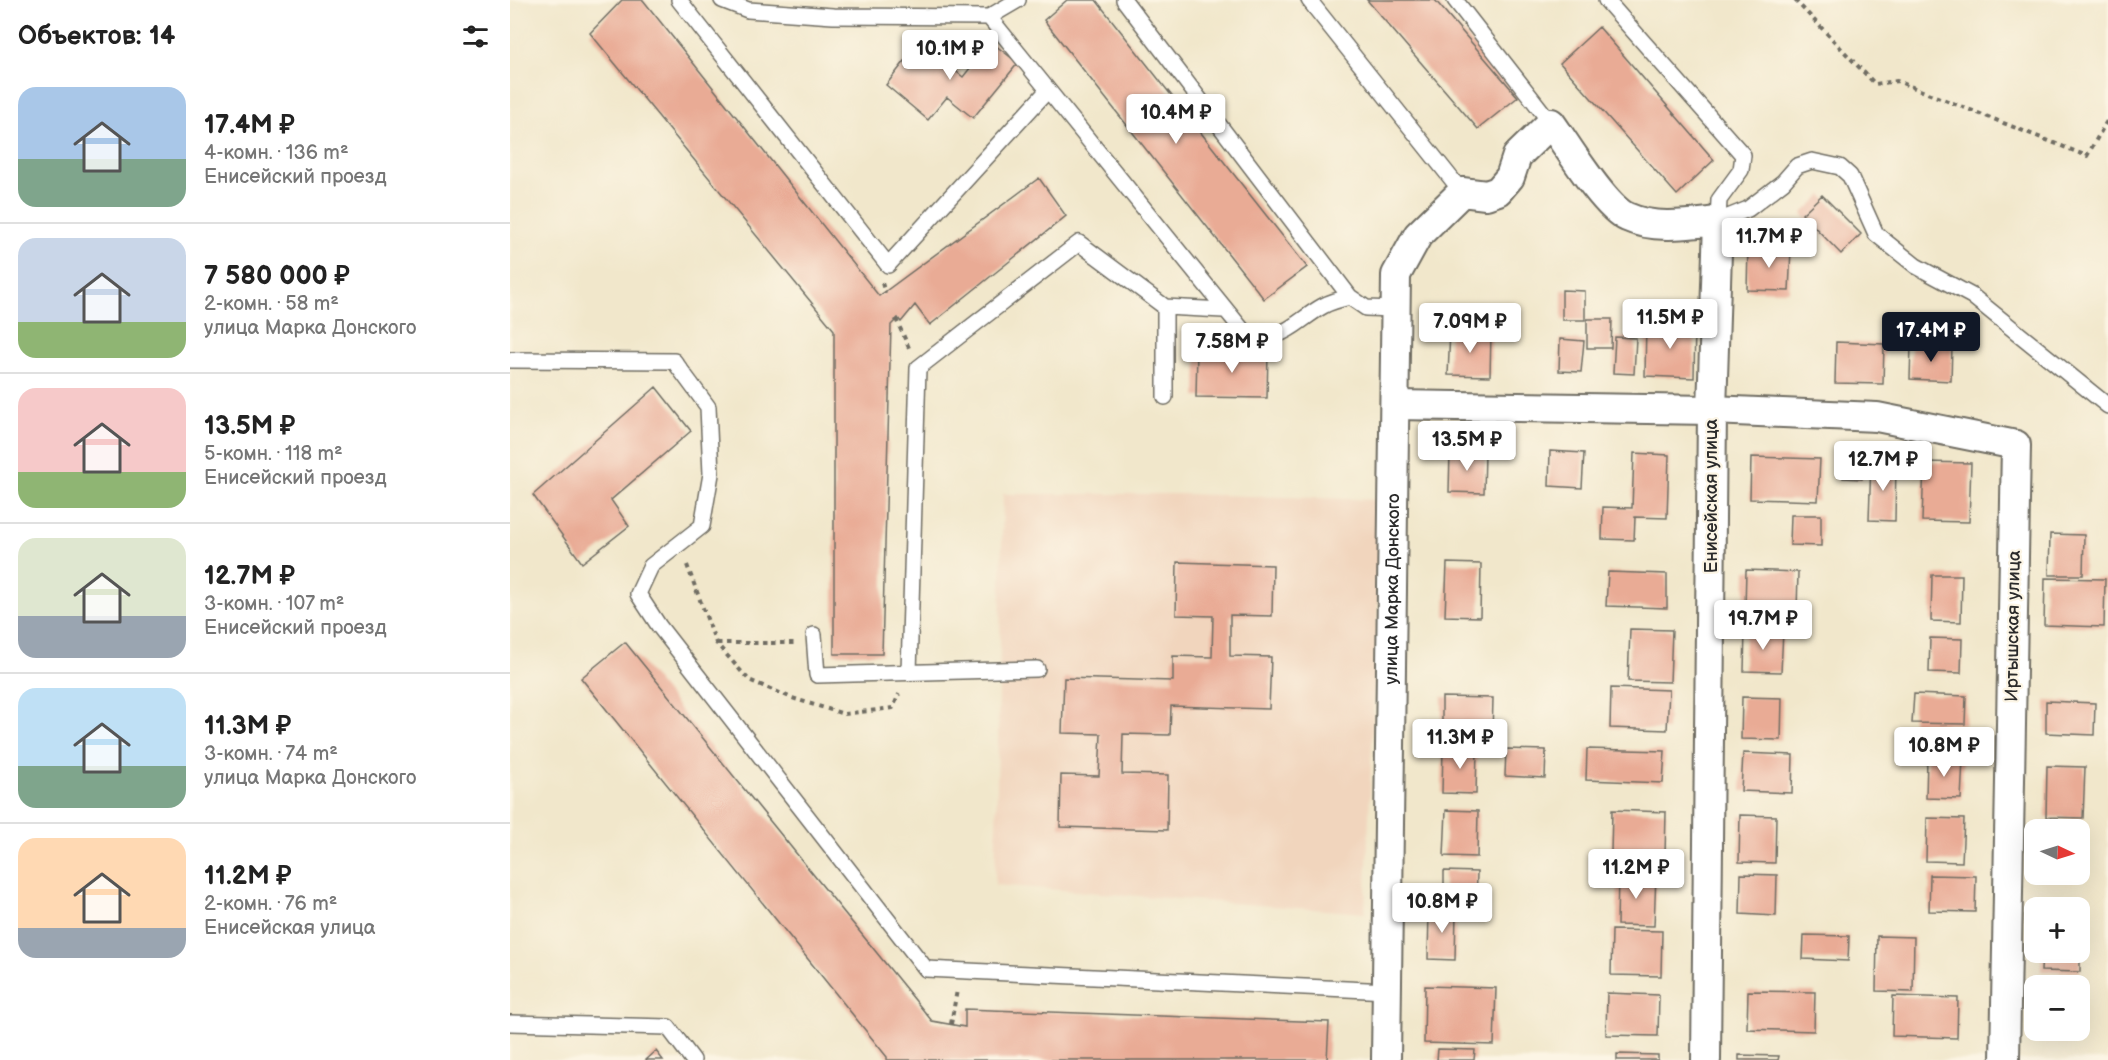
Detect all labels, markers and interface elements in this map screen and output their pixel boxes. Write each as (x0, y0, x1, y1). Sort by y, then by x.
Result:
icon: filters (459, 20, 492, 53)
text: Объектов: 14 (18, 21, 175, 52)
pin: 10.1M ₽ (895, 30, 1005, 81)
text: 10.1M ₽ (916, 37, 984, 61)
pin: 10.4M ₽ (1121, 94, 1231, 145)
text: 10.4M ₽ (1140, 101, 1212, 125)
text: 17.4M ₽ (204, 110, 295, 141)
icon: home (66, 111, 138, 183)
text: 4-комн. · 136 m² (204, 141, 349, 165)
text: Енисейский проезд (204, 165, 387, 189)
pin: 11.7M ₽ (1714, 218, 1824, 269)
text: 11.7M ₽ (1736, 225, 1802, 249)
text: 7 580 000 ₽ (204, 261, 350, 292)
icon: home (66, 262, 138, 334)
text: 2-комн. · 58 m² (204, 292, 339, 316)
pin: 11.5M ₽ (1615, 299, 1725, 350)
pin: 7.09M ₽ (1415, 303, 1525, 354)
text: 11.5M ₽ (1636, 306, 1704, 330)
text: 7.09M ₽ (1433, 310, 1507, 334)
pin: 17.4M ₽ (1876, 312, 1986, 363)
text: улица Марка Донского (204, 316, 416, 340)
text: 17.4M ₽ (1896, 319, 1966, 343)
pin: 7.58M ₽ (1177, 323, 1287, 374)
text: 7.58M ₽ (1195, 330, 1269, 354)
text: 13.5M ₽ (204, 411, 295, 442)
icon: home (66, 412, 138, 484)
street label: Енисейская улица (1701, 418, 1722, 573)
pin: 13.5M ₽ (1412, 421, 1522, 472)
text: 13.5M ₽ (1432, 428, 1502, 452)
pin: 12.7M ₽ (1828, 441, 1938, 492)
text: 5-комн. · 118 m² (204, 442, 343, 466)
text: 12.7M ₽ (1848, 448, 1918, 472)
text: Енисейский проезд (204, 466, 387, 490)
street label: улица Марка Донского (1380, 493, 1404, 685)
street label: Иртышская улица (2001, 550, 2025, 702)
text: 12.7M ₽ (204, 561, 295, 592)
icon: home (66, 562, 138, 634)
text: 3-комн. · 107 m² (204, 592, 345, 616)
pin: 19.7M ₽ (1708, 600, 1818, 651)
text: 19.7M ₽ (1728, 607, 1798, 631)
text: Енисейский проезд (204, 616, 387, 640)
text: 11.3M ₽ (204, 711, 291, 742)
icon: home (66, 712, 138, 784)
pin: 11.3M ₽ (1405, 719, 1515, 770)
text: 11.3M ₽ (1426, 726, 1494, 750)
pin: 10.8M ₽ (1889, 727, 1999, 778)
text: 10.8M ₽ (1908, 734, 1980, 758)
text: 3-комн. · 74 m² (204, 742, 338, 766)
text: улица Марка Донского (204, 766, 416, 790)
north arrow (2024, 819, 2090, 885)
map controls (2024, 819, 2090, 1041)
pin: 11.2M ₽ (1581, 849, 1691, 900)
text: 11.2M ₽ (1602, 856, 1670, 880)
text: 11.2M ₽ (204, 861, 292, 892)
icon: home (66, 862, 138, 934)
pin: 10.8M ₽ (1387, 883, 1497, 934)
text: 10.8M ₽ (1406, 890, 1478, 914)
text: 2-комн. · 76 m² (204, 892, 337, 916)
button: + (2024, 897, 2090, 963)
text: Енисейская улица (204, 916, 376, 940)
button: − (2024, 975, 2090, 1041)

